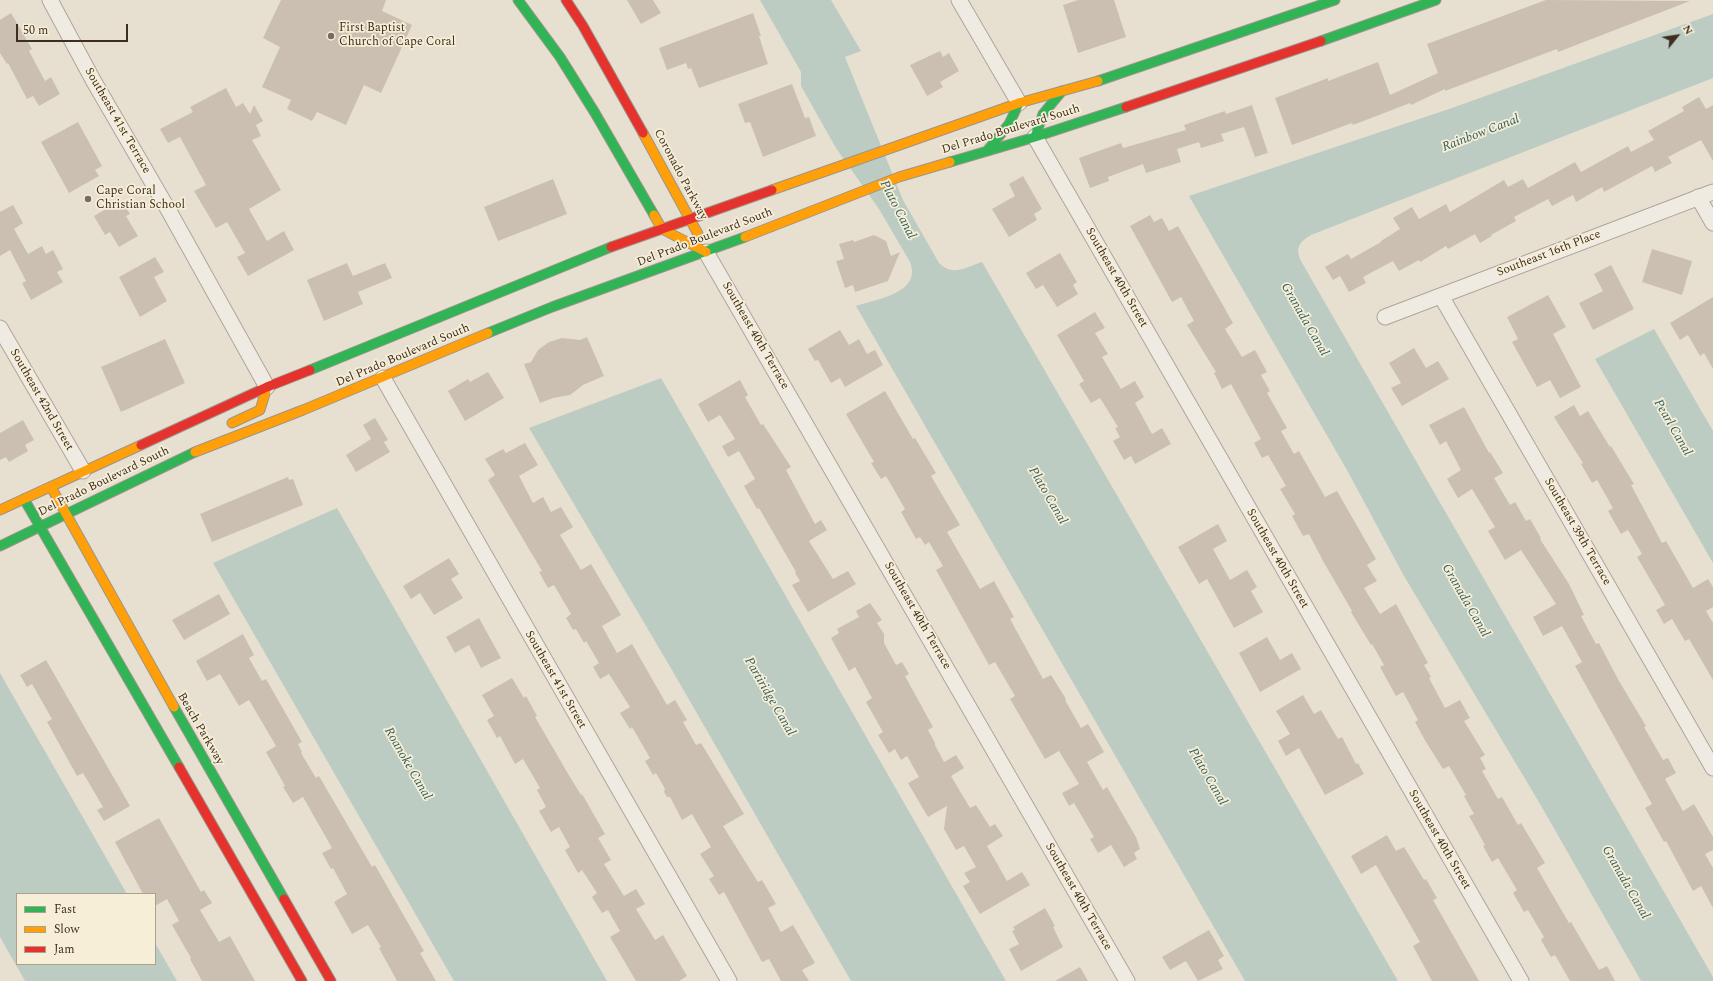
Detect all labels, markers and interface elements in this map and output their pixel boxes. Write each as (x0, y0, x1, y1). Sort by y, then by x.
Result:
scale bar (18, 16, 130, 42)
north arrow (1657, 16, 1697, 56)
text: 50 m (23, 21, 48, 40)
place label: First Baptist Church of Cape Coral (339, 22, 455, 50)
text: N (1678, 22, 1697, 38)
marker: First Baptist Church of Cape Coral (326, 31, 336, 41)
street label: Southeast 41st Terrace (81, 66, 153, 176)
street label: Del Prado Boulevard South (940, 102, 1082, 158)
water label: Rainbow Canal (1440, 112, 1522, 156)
street label: Coronado Parkway (650, 127, 710, 223)
water label: Plato Canal (876, 178, 918, 242)
place label: Cape Coral Christian School (96, 185, 185, 213)
marker: Cape Coral Christian School (83, 194, 93, 204)
street label: Del Prado Boulevard South (635, 206, 775, 270)
street label: Southeast 40th Street (1082, 226, 1150, 330)
street label: Southeast 16th Place (1495, 228, 1603, 280)
street label: Southeast 40th Terrace (718, 280, 792, 392)
water label: Granada Canal (1277, 281, 1331, 359)
street label: Del Prado Boulevard South (334, 321, 472, 391)
street label: Southeast 42nd Street (6, 346, 76, 454)
water label: Pearl Canal (1650, 397, 1694, 459)
street label: Del Prado Boulevard South (36, 444, 172, 520)
water label: Plato Canal (1024, 464, 1070, 528)
street label: Southeast 39th Terrace (1540, 476, 1614, 588)
street label: Southeast 40th Street (1243, 507, 1311, 611)
street label: Southeast 40th Terrace (880, 560, 954, 672)
water label: Granada Canal (1438, 562, 1492, 640)
street label: Southeast 41st Street (521, 628, 589, 732)
water label: Partiridge Canal (740, 655, 798, 739)
street label: Beach Parkway (174, 690, 226, 768)
water label: Roanoke Canal (380, 725, 434, 803)
water label: Plato Canal (1184, 745, 1230, 809)
street label: Southeast 40th Street (1405, 788, 1473, 892)
street label: Southeast 40th Terrace (1041, 841, 1115, 953)
water label: Granada Canal (1598, 844, 1652, 922)
legend (16, 893, 156, 965)
text: Fast (54, 900, 76, 919)
text: Slow (54, 920, 79, 939)
text: Jam (54, 940, 75, 959)

